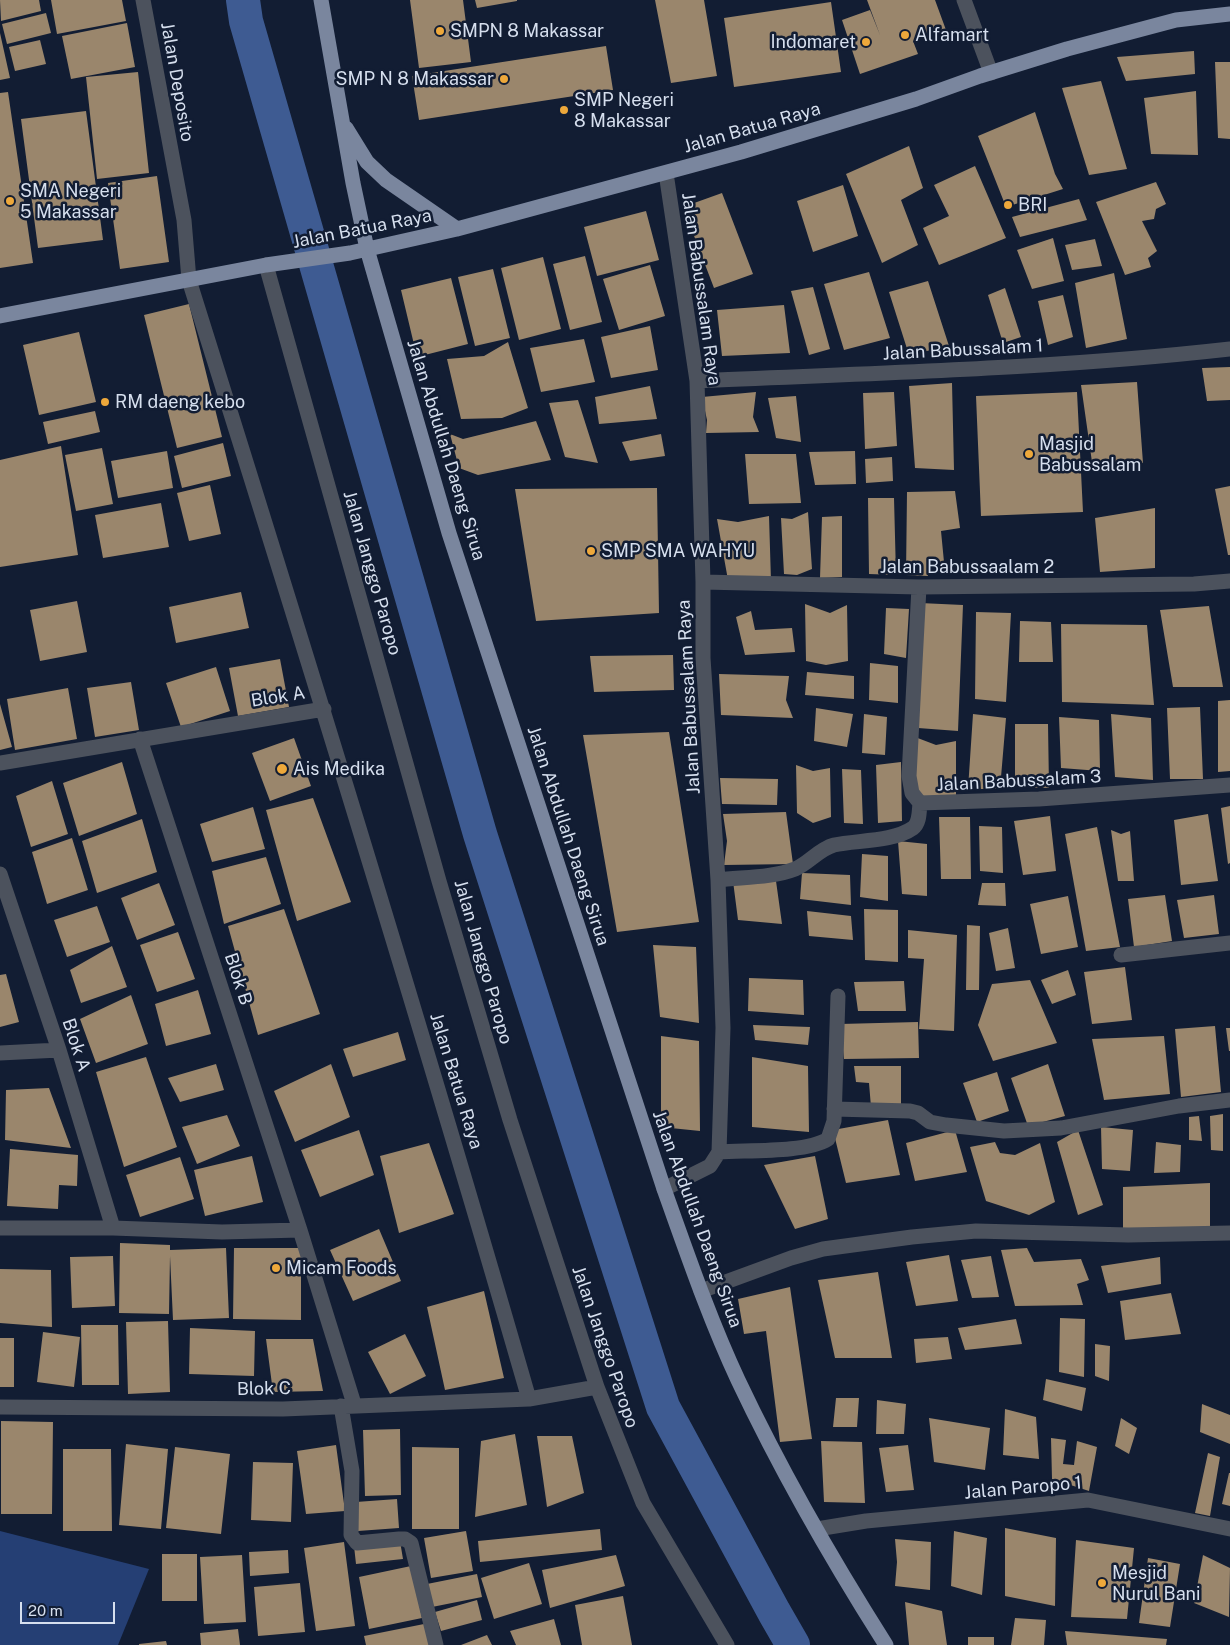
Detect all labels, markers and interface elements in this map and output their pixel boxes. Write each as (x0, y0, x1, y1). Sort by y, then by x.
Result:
place label: SMPN 8 Makassar (450, 20, 604, 42)
street label: Jalan Deposito (156, 21, 198, 143)
place label: Alfamart (915, 24, 989, 46)
marker: SMPN 8 Makassar (434, 25, 446, 37)
marker: Alfamart (899, 29, 911, 41)
place label: Indomaret (770, 31, 856, 53)
marker: Indomaret (860, 36, 872, 48)
place label: SMP N 8 Makassar (335, 68, 494, 90)
marker: SMP N 8 Makassar (498, 73, 510, 85)
place label: SMP Negeri 8 Makassar (574, 89, 674, 132)
street label: Jalan Batua Raya (681, 98, 823, 158)
marker: SMP Negeri 8 Makassar (558, 104, 570, 116)
place label: SMA Negeri 5 Makassar (20, 180, 121, 222)
street label: Jalan Babussalam Raya (677, 191, 725, 387)
place label: BRI (1018, 194, 1047, 216)
marker: SMA Negeri 5 Makassar (4, 195, 16, 207)
marker: BRI (1002, 199, 1014, 211)
street label: Jalan Batua Raya (291, 205, 433, 253)
street label: Jalan Babussalam 1 (882, 335, 1044, 365)
street label: Jalan Abdullah Daeng Sirua (402, 337, 490, 563)
place label: RM daeng kebo (115, 391, 245, 413)
marker: RM daeng kebo (99, 396, 111, 408)
place label: Masjid Babussalam (1039, 433, 1141, 476)
marker: Masjid Babussalam (1023, 448, 1035, 460)
street label: Jalan Janggo Paropo (338, 488, 406, 658)
place label: SMP SMA WAHYU (601, 540, 755, 562)
marker: SMP SMA WAHYU (585, 545, 597, 557)
street label: Jalan Babussaalam 2 (880, 556, 1054, 578)
street label: Jalan Babussalam Raya (673, 599, 705, 795)
street label: Blok A (249, 682, 307, 712)
street label: Jalan Abdullah Daeng Sirua (522, 723, 614, 949)
place label: Ais Medika (293, 758, 385, 780)
marker: Ais Medika (275, 762, 289, 776)
street label: Jalan Babussalam 3 (936, 766, 1102, 796)
street label: Jalan Janggo Paropo (449, 877, 517, 1047)
street label: Blok B (219, 950, 257, 1008)
street label: Jalan Batua Raya (425, 1010, 487, 1152)
street label: Blok A (57, 1016, 95, 1074)
street label: Jalan Abdullah Daeng Sirua (648, 1107, 746, 1331)
place label: Micam Foods (286, 1257, 397, 1279)
marker: Micam Foods (270, 1262, 282, 1274)
street label: Jalan Janggo Paropo (567, 1263, 643, 1431)
street label: Blok C (237, 1378, 291, 1400)
street label: Jalan Paropo 1 (963, 1472, 1083, 1504)
place label: Mesjid Nurul Bani (1112, 1562, 1200, 1605)
marker: Mesjid Nurul Bani (1096, 1577, 1108, 1589)
scale bar (22, 1592, 118, 1624)
text: 20 m (28, 1602, 63, 1619)

